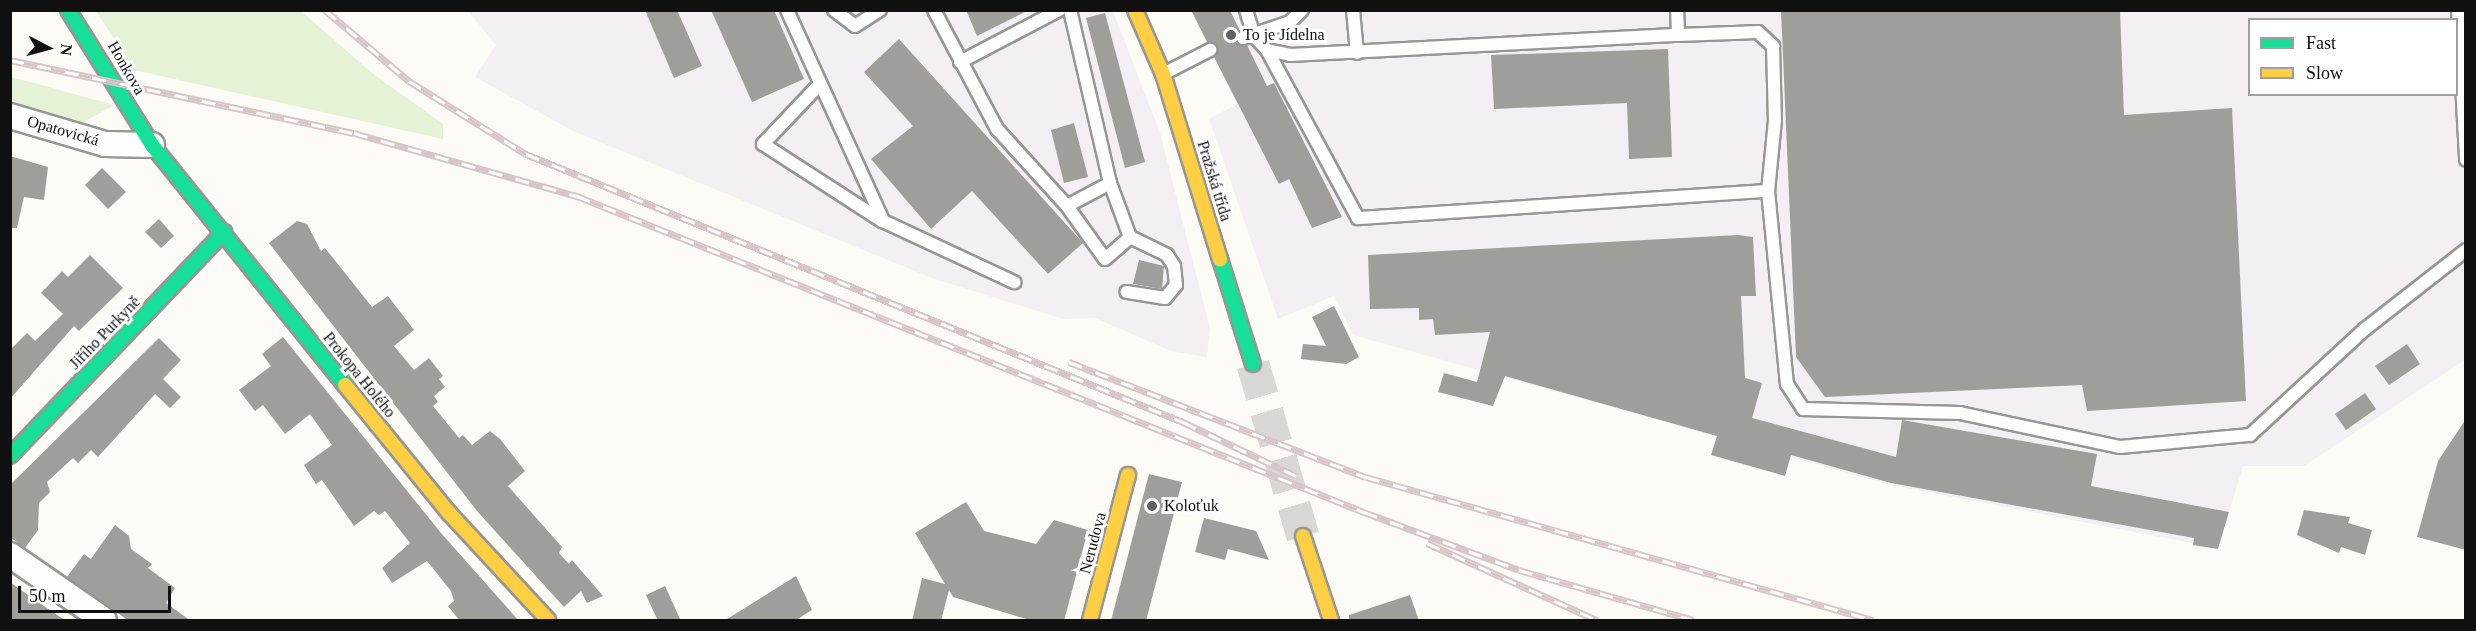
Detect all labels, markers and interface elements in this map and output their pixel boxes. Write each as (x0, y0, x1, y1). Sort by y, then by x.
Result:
north arrow (18, 18, 78, 78)
legend (2248, 18, 2458, 96)
place label: To je Jídelna (1243, 25, 1325, 45)
marker: To je Jídelna (1224, 28, 1238, 42)
text: Fast (2306, 33, 2336, 53)
street label: Honkova (103, 38, 149, 98)
text: N (57, 43, 75, 57)
text: Slow (2306, 63, 2343, 83)
street label: Opatovická (25, 112, 101, 150)
street label: Pražská třída (1193, 138, 1235, 224)
street label: Jiřího Purkyně (66, 293, 144, 373)
street label: Prokopa Holého (319, 328, 399, 422)
place label: Koloťuk (1164, 496, 1219, 516)
marker: Koloťuk (1145, 499, 1159, 513)
street label: Nerudova (1076, 510, 1110, 576)
scale bar (21, 574, 174, 612)
text: 50 m (29, 586, 66, 606)

